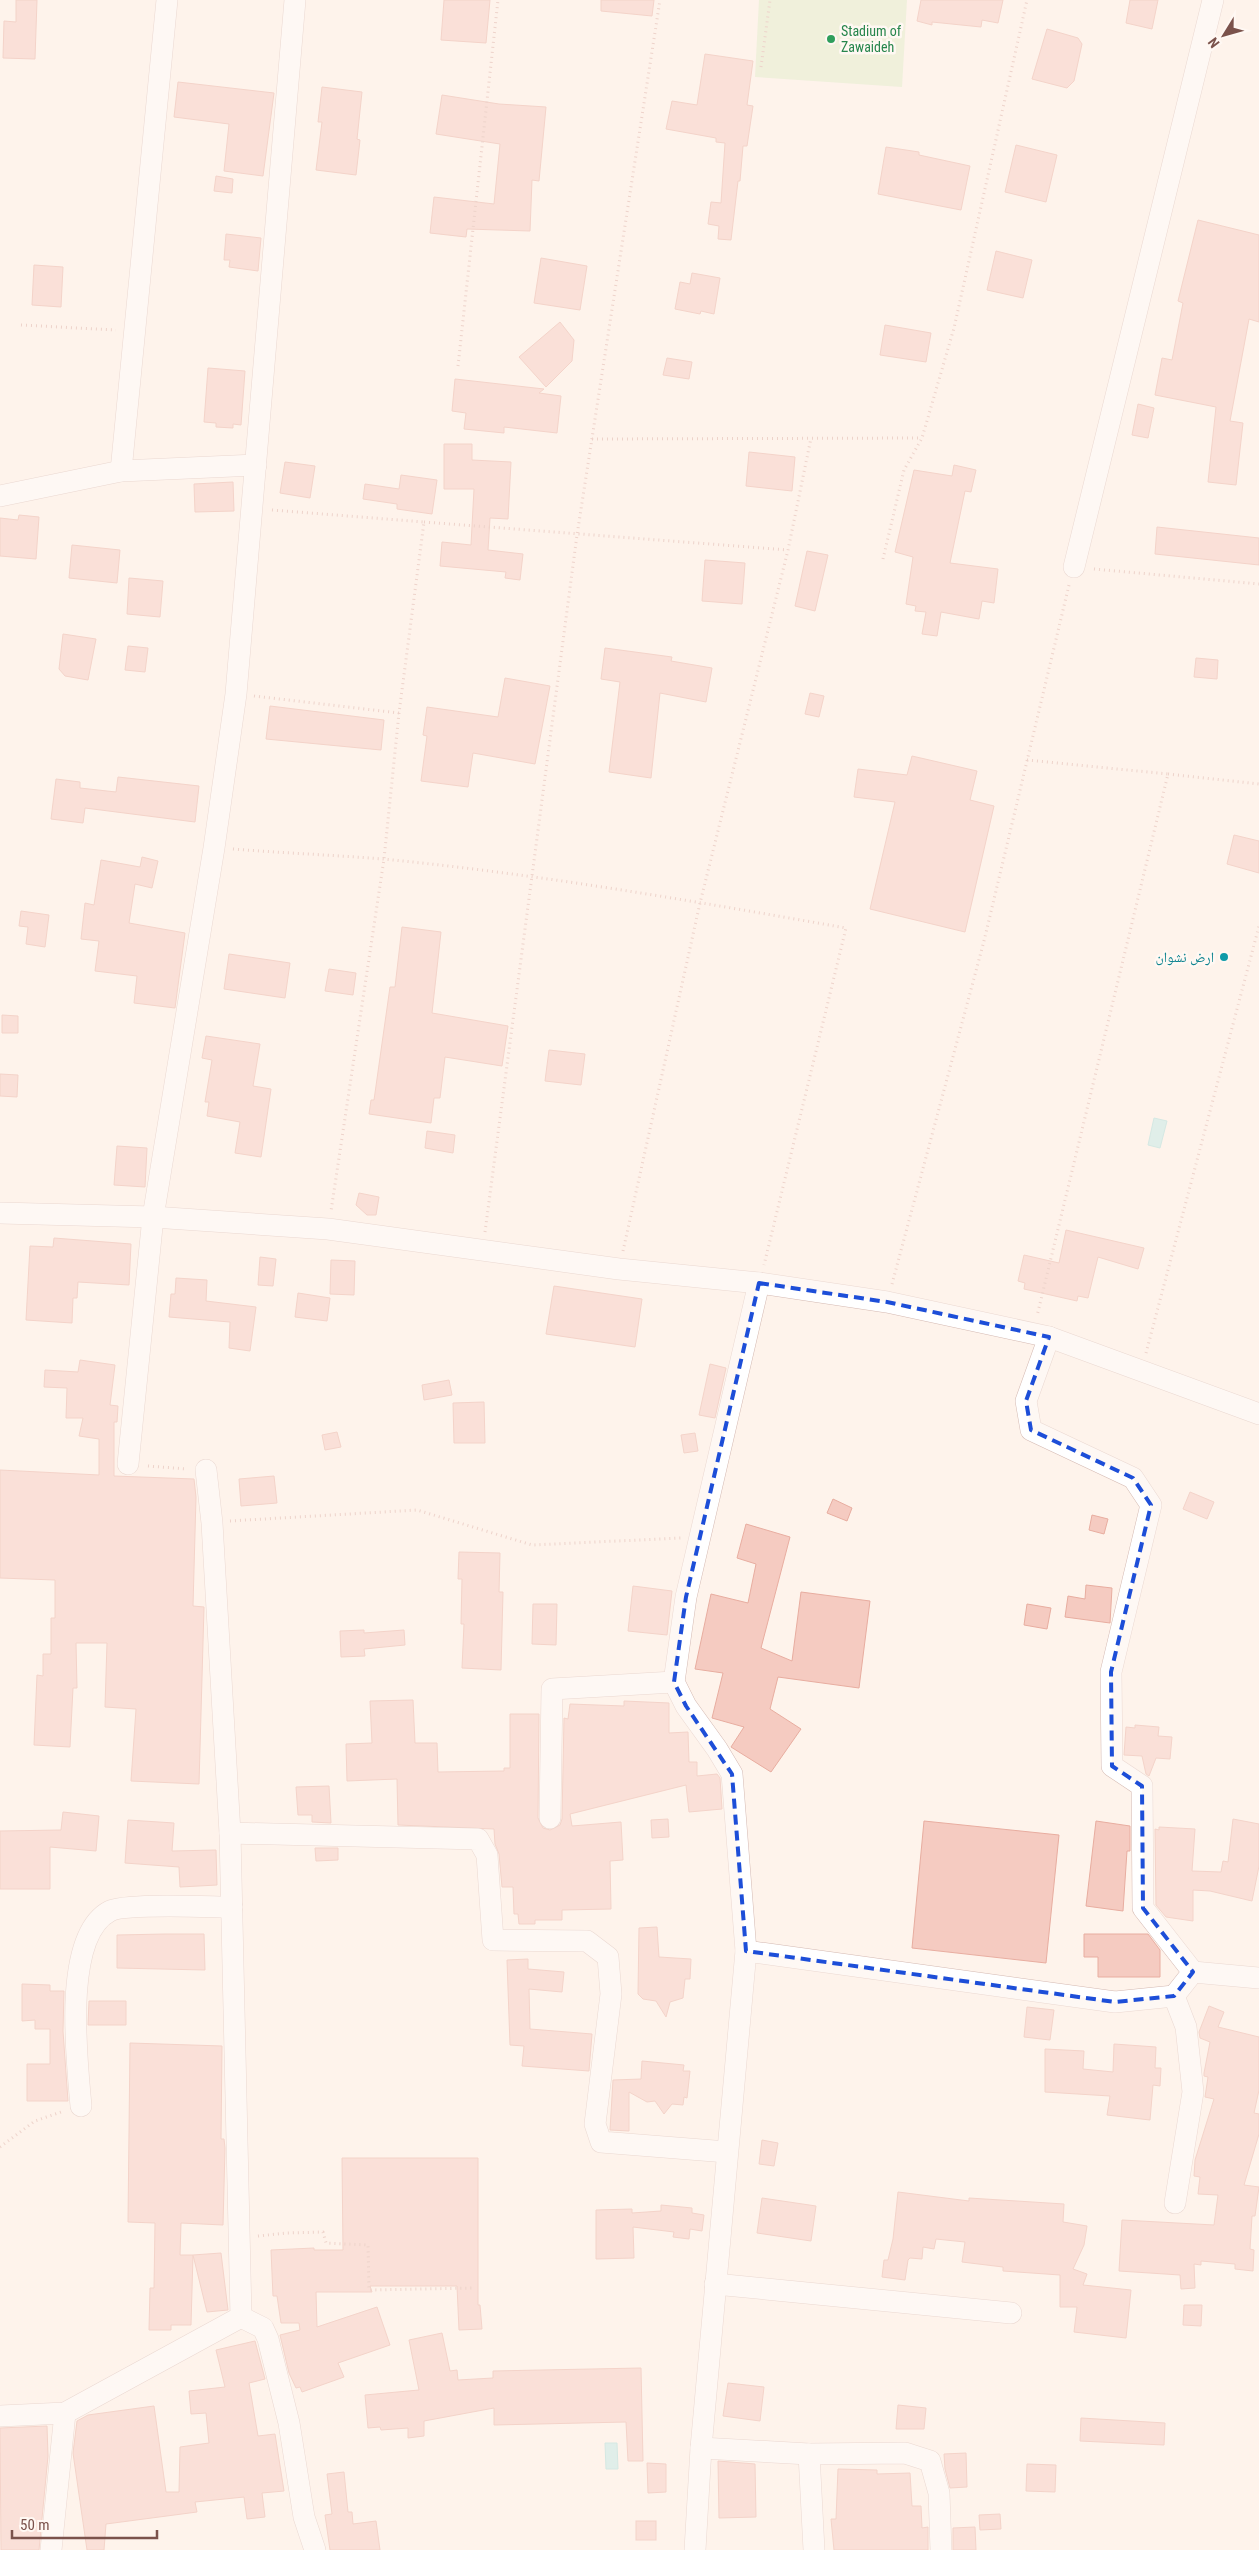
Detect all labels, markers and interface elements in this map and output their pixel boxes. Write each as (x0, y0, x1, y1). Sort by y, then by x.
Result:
north arrow (1199, 10, 1249, 60)
place label: Stadium of Zawaideh (841, 23, 902, 55)
marker: Stadium of Zawaideh (825, 33, 837, 45)
text: N (1205, 35, 1223, 51)
place label: ارض نشوان (1155, 949, 1214, 966)
marker: ارض نشوان (1218, 951, 1230, 963)
scale bar (12, 2508, 158, 2540)
text: 50 m (20, 2516, 50, 2534)

